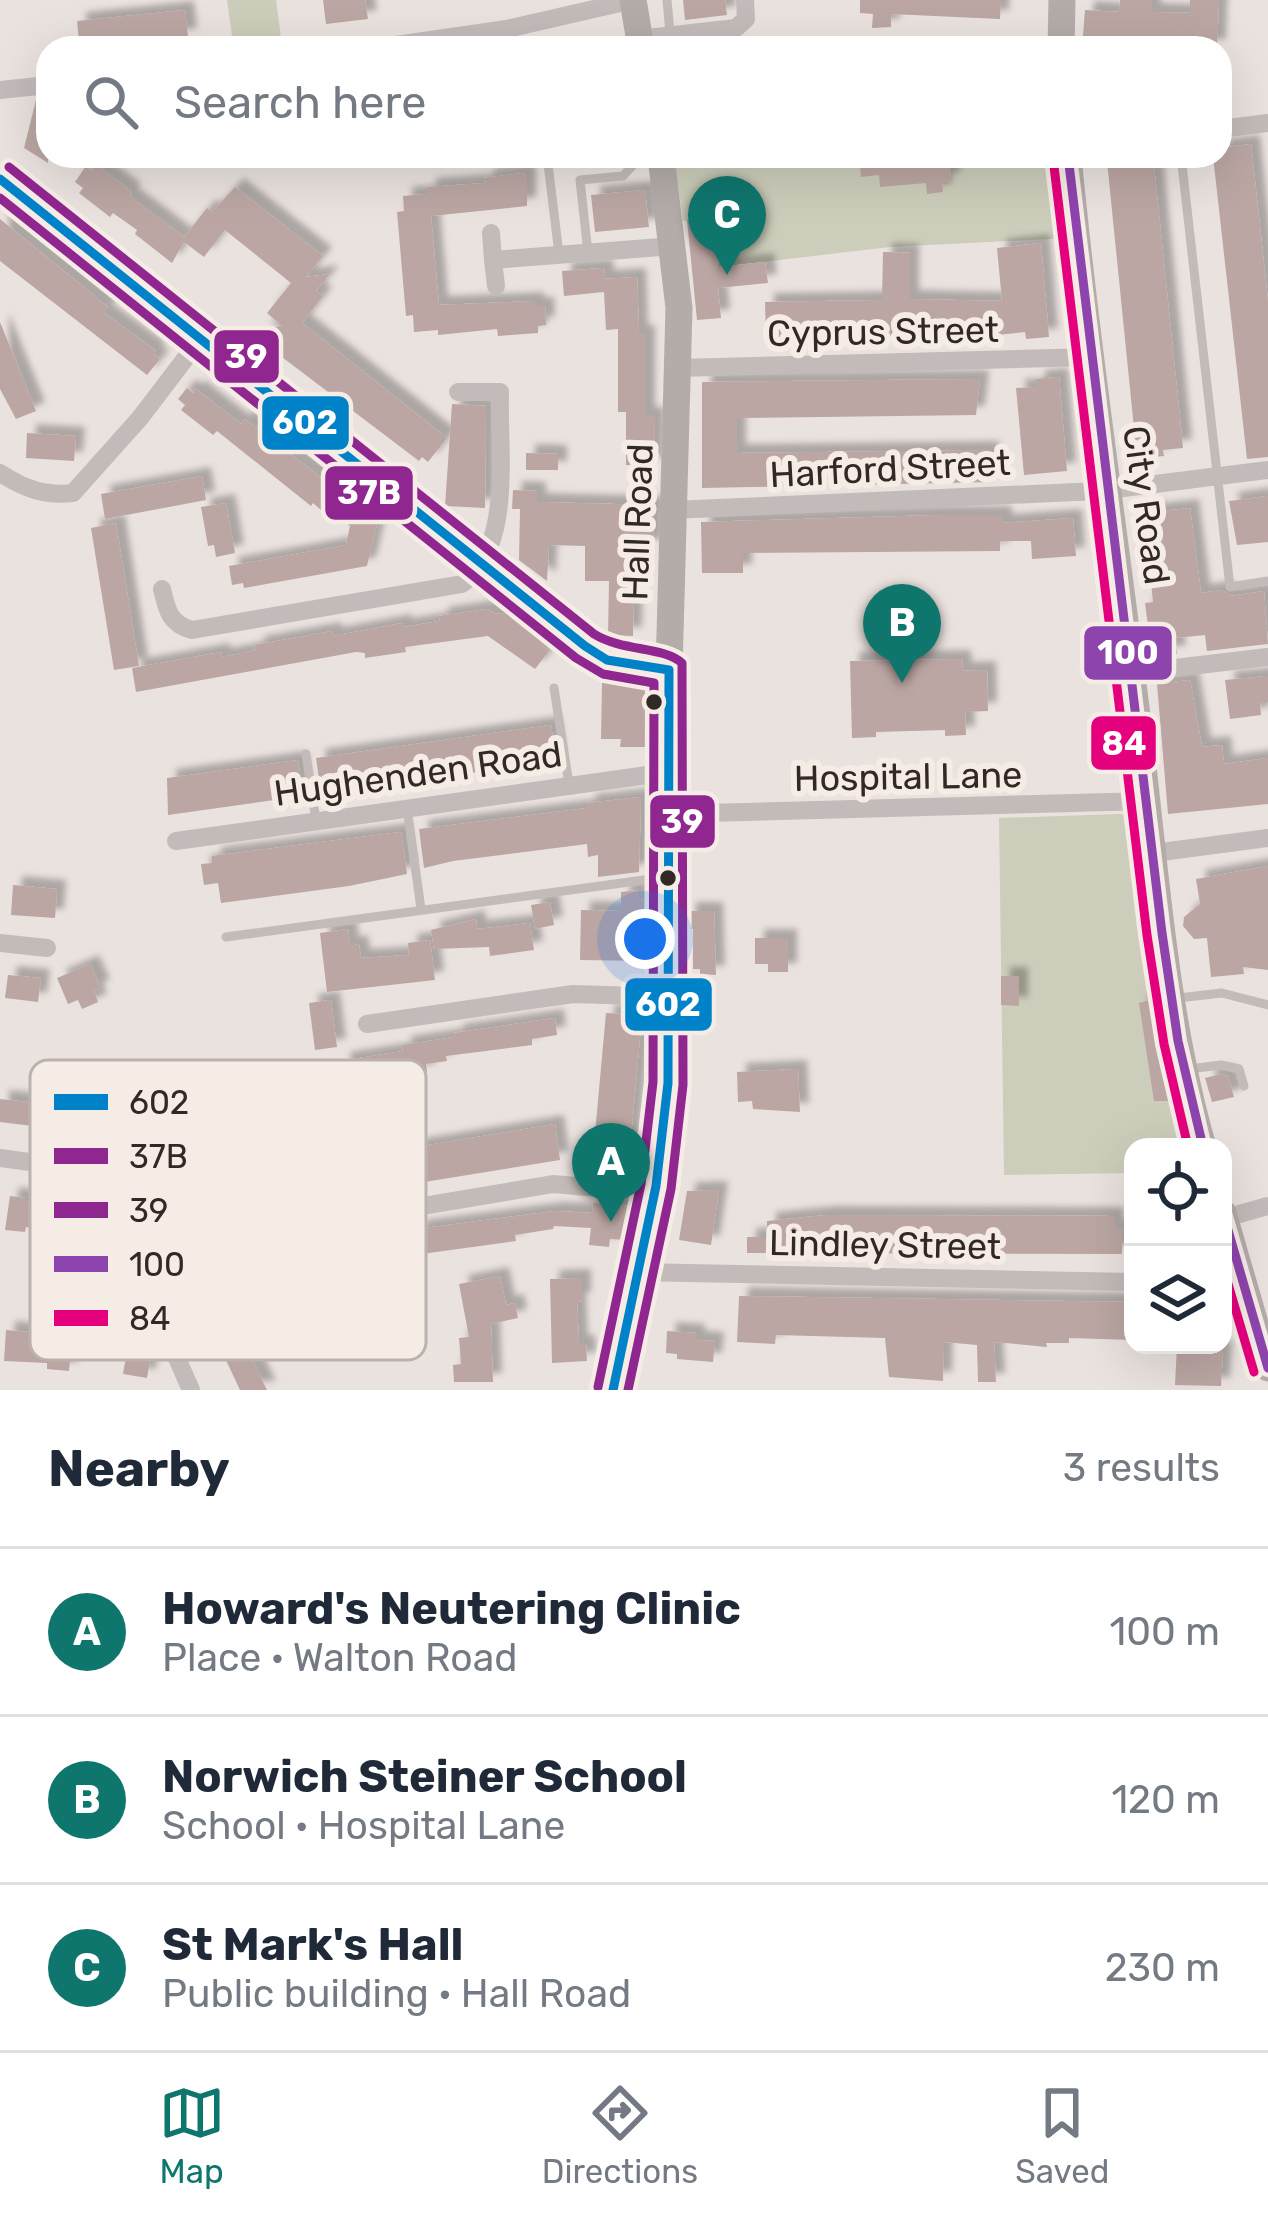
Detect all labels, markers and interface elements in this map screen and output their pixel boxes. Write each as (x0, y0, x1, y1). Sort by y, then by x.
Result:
search box (36, 36, 1232, 168)
icon: search (78, 69, 144, 135)
text: Search here (174, 76, 426, 129)
pin: C (688, 176, 766, 275)
street label: Cyprus Street (767, 308, 999, 355)
line badge: 39 (212, 328, 281, 385)
text: 39 (225, 337, 267, 376)
line badge: 602 (260, 394, 351, 452)
text: 602 (272, 403, 338, 442)
street label: City Road (1114, 423, 1179, 587)
street label: Harford Street (769, 441, 1012, 496)
street label: Hall Road (613, 443, 662, 601)
line badge: 37B (323, 464, 415, 522)
text: 37B (337, 473, 401, 512)
pin: B (863, 584, 941, 683)
line badge: 100 (1082, 624, 1174, 682)
text: 100 (1097, 633, 1159, 672)
unlabelled marker (643, 691, 665, 713)
line badge: 84 (1089, 714, 1158, 772)
text: 84 (1102, 724, 1146, 763)
street label: Hughenden Road (271, 732, 565, 815)
street label: Hospital Lane (793, 753, 1023, 800)
line badge: 39 (648, 793, 717, 850)
text: 39 (661, 802, 703, 841)
unlabelled marker (657, 867, 679, 889)
your location (615, 909, 675, 969)
line badge: 602 (623, 976, 714, 1033)
text: 602 (635, 985, 701, 1024)
legend (30, 1060, 426, 1360)
text: 602 (129, 1083, 189, 1122)
pin: A (572, 1123, 650, 1222)
text: 37B (129, 1137, 188, 1176)
map controls (1124, 1138, 1232, 1354)
button: locate (1124, 1138, 1232, 1246)
text: 39 (129, 1191, 168, 1230)
street label: Lindley Street (769, 1221, 1001, 1268)
text: 100 (129, 1245, 185, 1284)
button: layers (1124, 1246, 1232, 1354)
text: 84 (129, 1299, 170, 1338)
text: Nearby (48, 1438, 230, 1499)
text: 3 results (1063, 1445, 1220, 1491)
text: Howard's Neutering Clinic (162, 1582, 741, 1635)
text: A (73, 1609, 101, 1655)
text: 100 m (1110, 1609, 1220, 1655)
text: Place · Walton Road (162, 1635, 517, 1681)
text: Norwich Steiner School (162, 1750, 687, 1803)
text: B (73, 1777, 101, 1823)
text: 120 m (1111, 1777, 1220, 1823)
text: School · Hospital Lane (162, 1803, 565, 1849)
text: St Mark's Hall (162, 1918, 463, 1971)
text: C (73, 1945, 101, 1991)
text: 230 m (1105, 1945, 1220, 1991)
text: Public building · Hall Road (162, 1971, 631, 2017)
tab: Map (159, 2080, 225, 2191)
tab: Directions (542, 2080, 698, 2191)
tab: Saved (1015, 2080, 1109, 2191)

